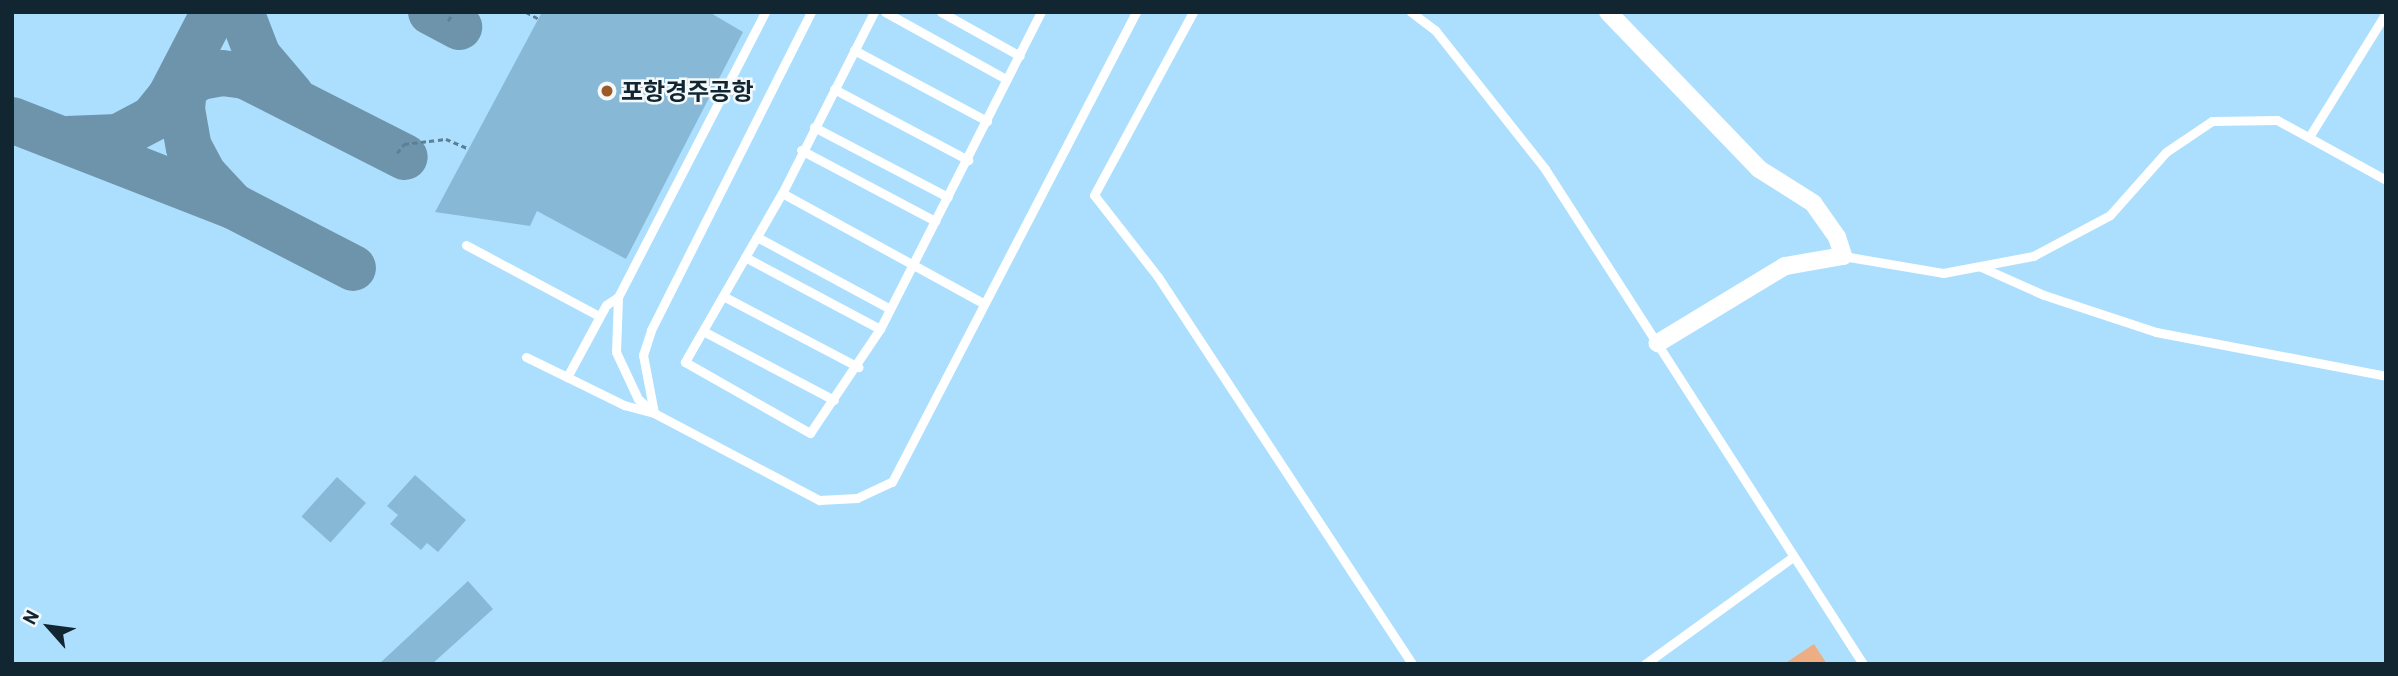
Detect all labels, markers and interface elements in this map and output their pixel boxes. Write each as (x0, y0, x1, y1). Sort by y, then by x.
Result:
place label: 포항경주공항 (621, 77, 753, 105)
marker: 포항경주공항 (599, 83, 615, 99)
north arrow (14, 592, 84, 662)
text: N (17, 606, 43, 628)

